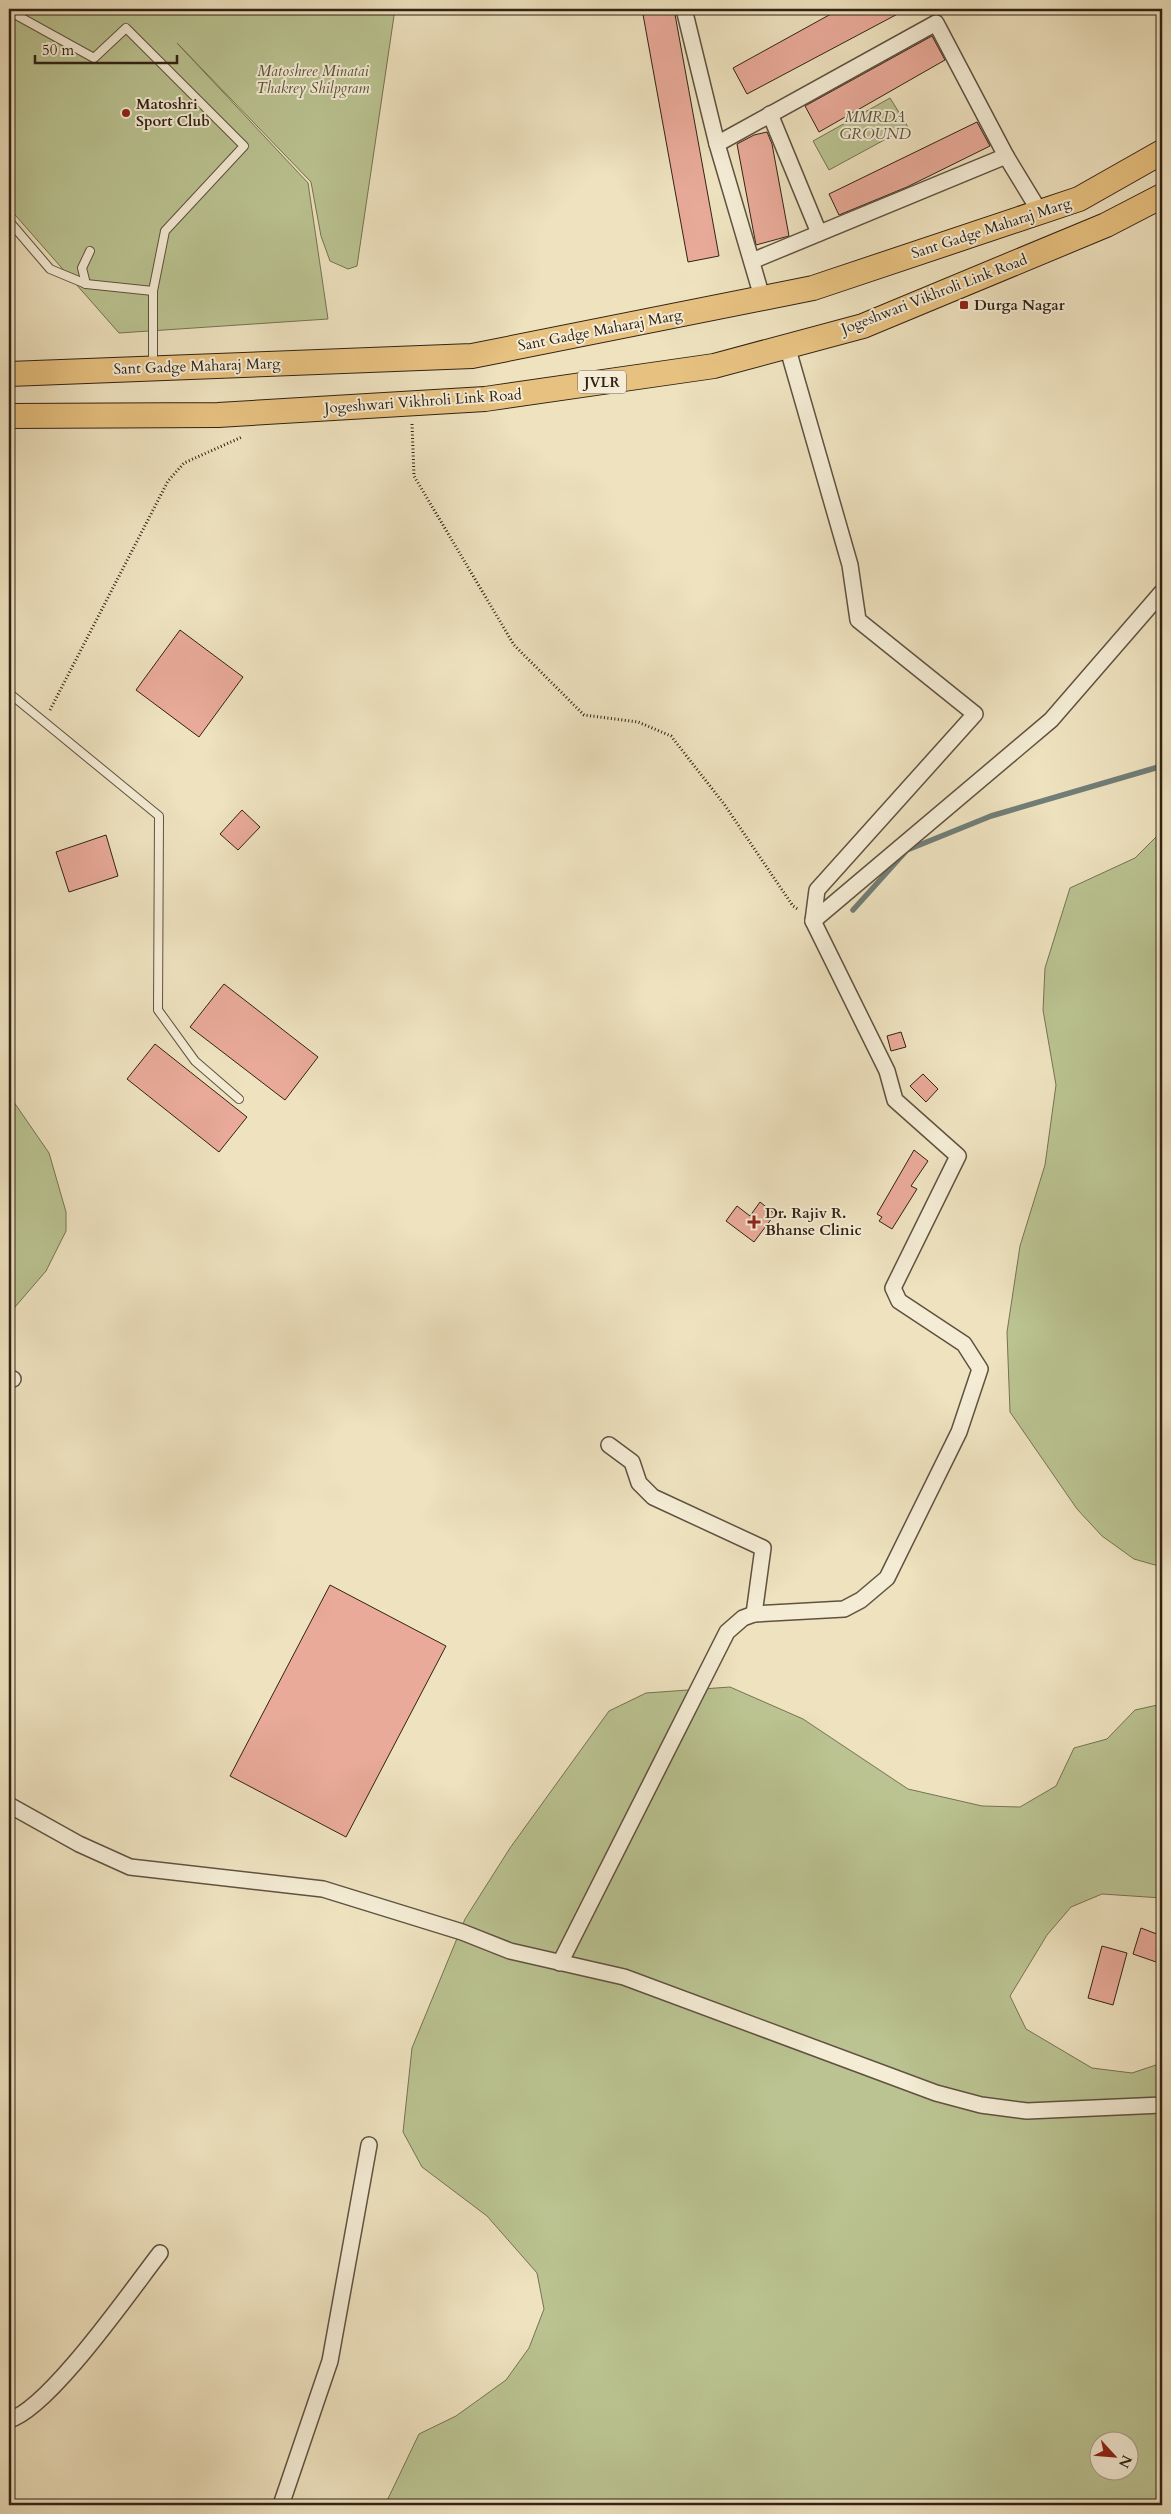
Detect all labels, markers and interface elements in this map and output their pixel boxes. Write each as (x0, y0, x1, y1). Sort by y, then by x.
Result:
scale bar (35, 32, 178, 64)
text: 50 m (42, 40, 74, 60)
park label: Matoshree Minatai Thakrey Shilpgram (256, 61, 370, 98)
place label: Matoshri Sport Club (136, 94, 210, 131)
marker: Matoshri Sport Club (120, 107, 132, 119)
park label: MMRDA GROUND (839, 107, 911, 144)
street label: Sant Gadge Maharaj Marg (909, 193, 1074, 263)
street label: Jogeshwari Vikhroli Link Road (836, 249, 1030, 340)
place label: Durga Nagar (974, 295, 1066, 315)
marker: Durga Nagar (958, 299, 970, 311)
street label: Sant Gadge Maharaj Marg (516, 304, 684, 356)
street label: Sant Gadge Maharaj Marg (113, 353, 281, 379)
road number: JVLR (578, 371, 626, 394)
street label: Jogeshwari Vikhroli Link Road (322, 384, 522, 418)
place label: Dr. Rajiv R. Bhanse Clinic (765, 1203, 862, 1240)
marker: Dr. Rajiv R. Bhanse Clinic (747, 1215, 761, 1229)
north arrow (1088, 2432, 1138, 2482)
text: N (1114, 2452, 1136, 2471)

